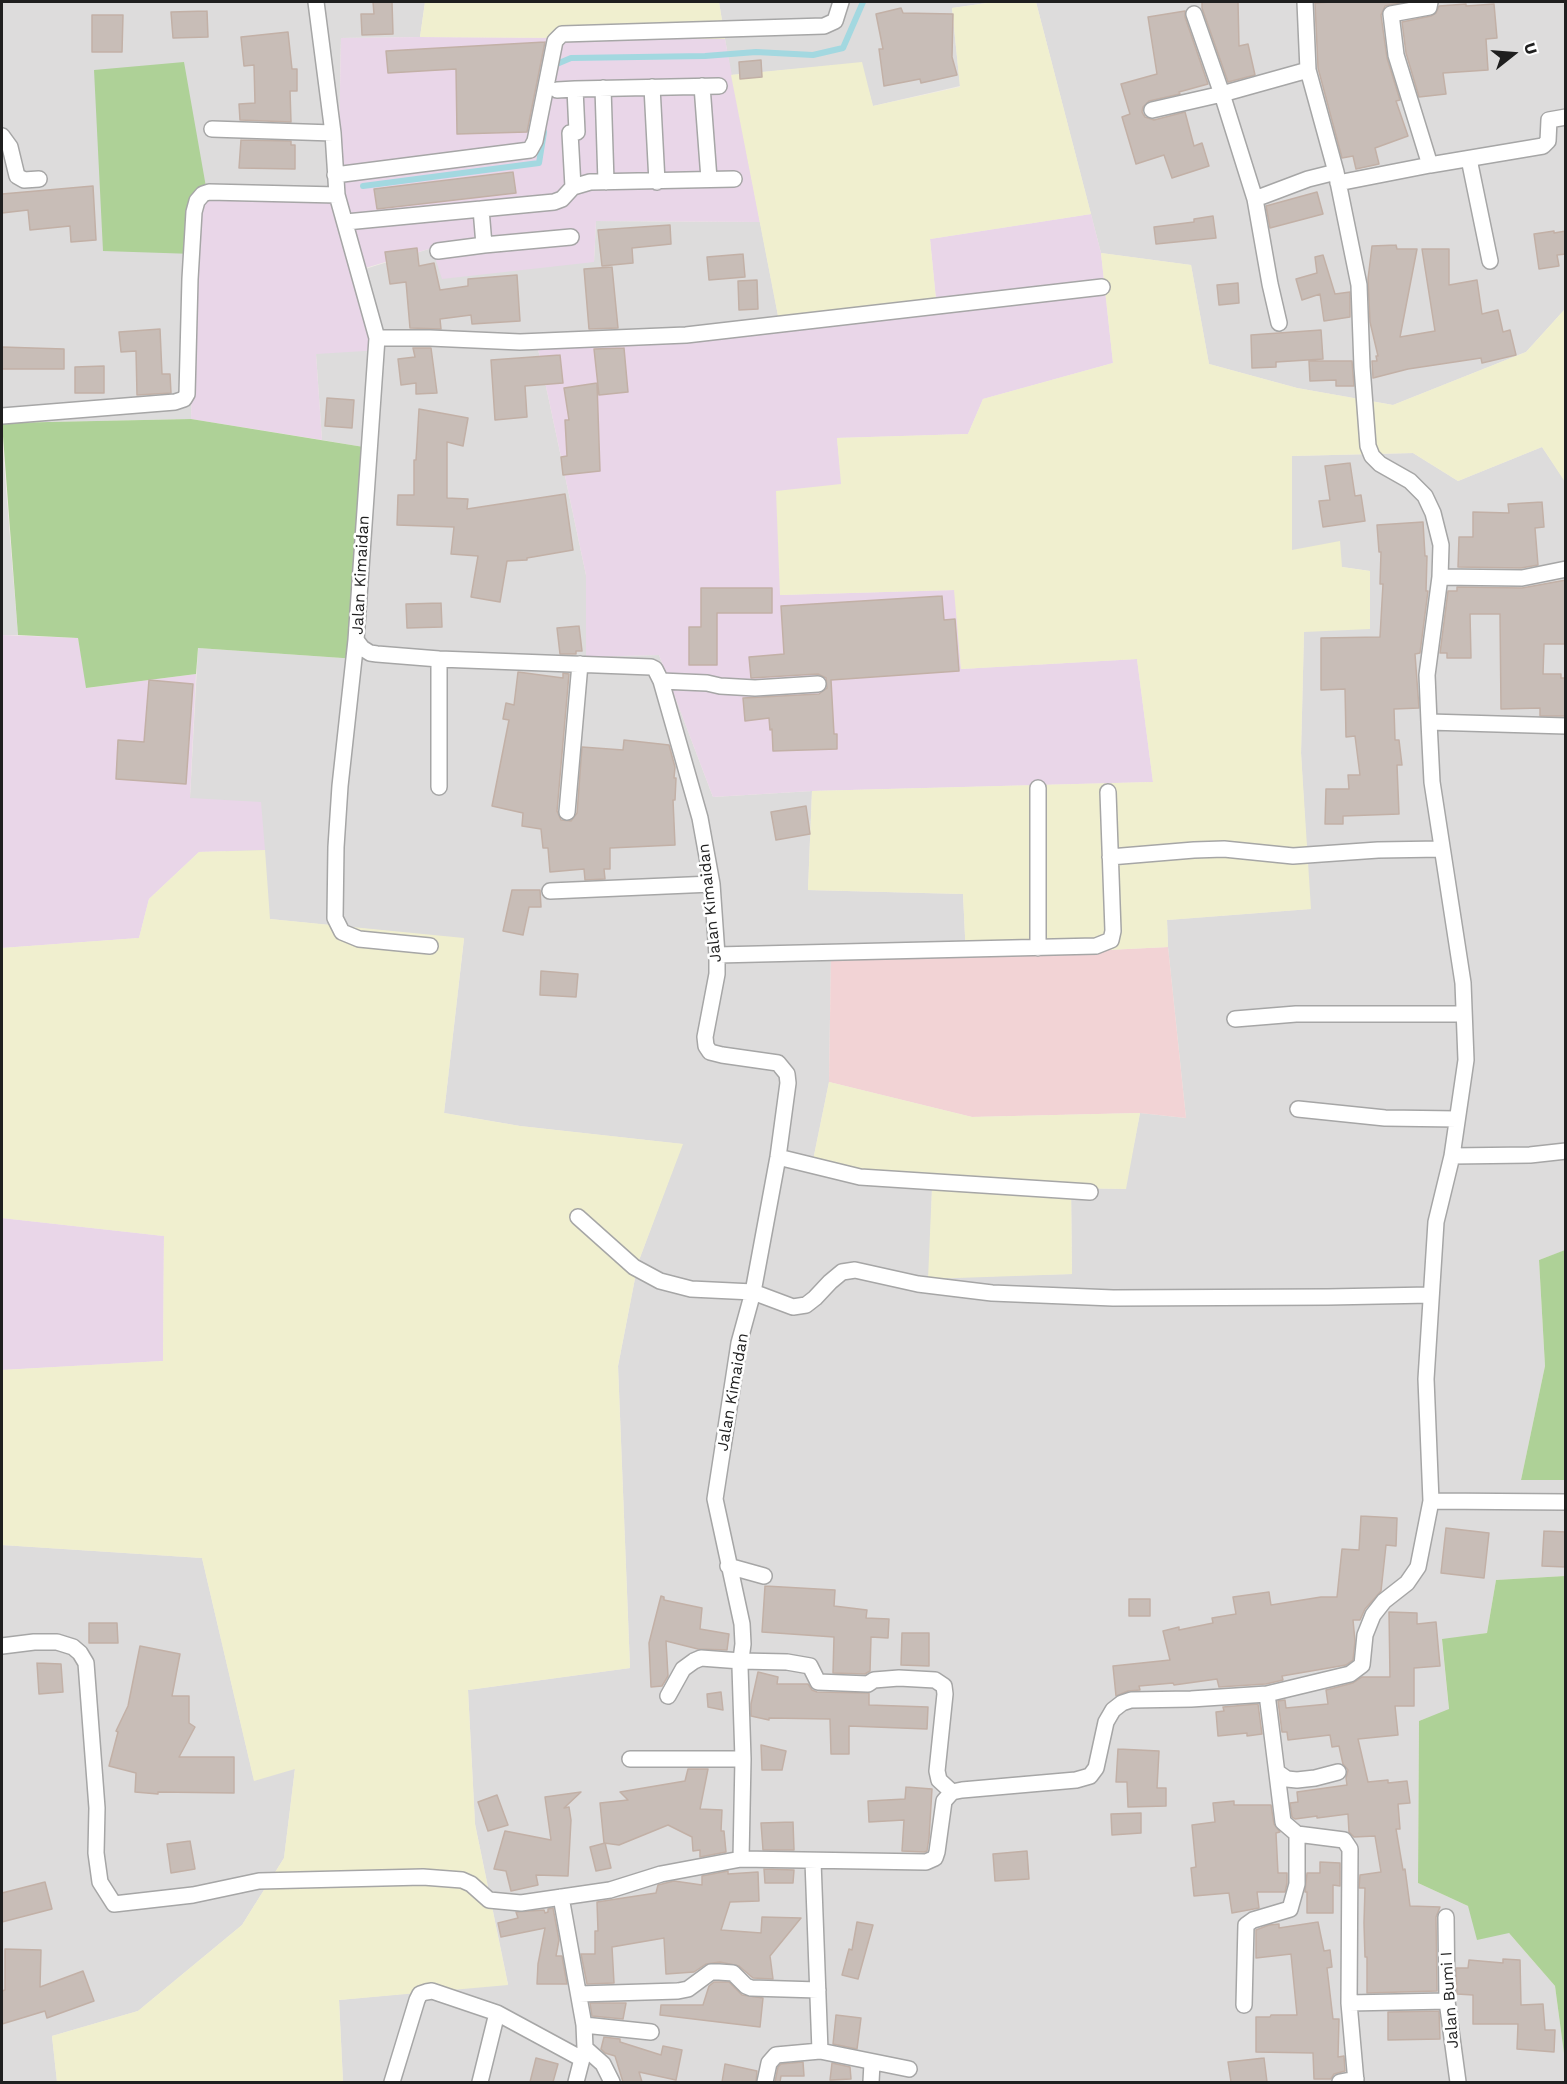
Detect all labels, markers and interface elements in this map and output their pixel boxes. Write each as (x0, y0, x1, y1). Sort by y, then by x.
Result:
north arrow (1483, 24, 1543, 84)
text: U (1520, 40, 1541, 57)
street label: Jalan Kimaidan (348, 515, 374, 635)
street label: Jalan Kimaidan (694, 843, 726, 963)
street label: Jalan Kimaidan (713, 1332, 753, 1452)
street label: Jalan Bumi I (1437, 1951, 1463, 2049)

